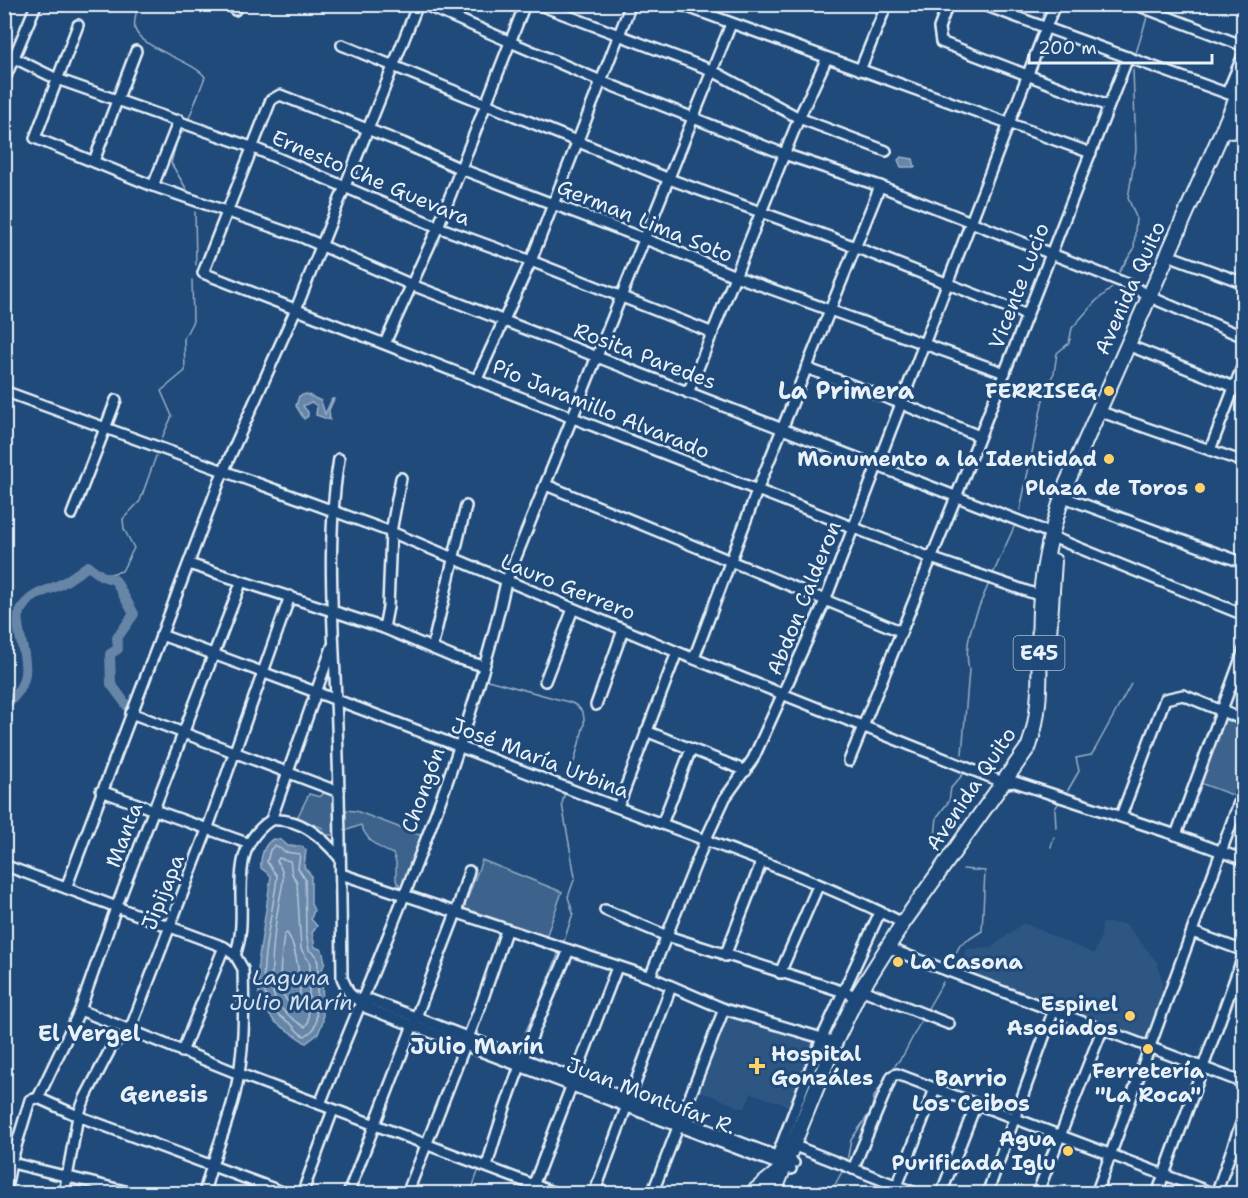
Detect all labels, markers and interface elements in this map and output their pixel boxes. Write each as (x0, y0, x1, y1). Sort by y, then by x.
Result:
scale bar (1029, 27, 1212, 65)
text: 200 m (1038, 36, 1097, 60)
street label: Ernesto Che Guevara (267, 123, 475, 233)
street label: German Lima Soto (553, 173, 737, 269)
street label: Avenida Quito (1088, 217, 1172, 359)
street label: Vicente Lucio (982, 219, 1056, 353)
street label: Rosita Paredes (570, 316, 720, 396)
street label: Pío Jaramillo Alvarado (488, 353, 714, 465)
district label: La Primera (778, 375, 915, 407)
place label: FERRISEG (985, 377, 1097, 405)
marker: FERRISEG (1102, 384, 1116, 398)
place label: Monumento a la Identidad (797, 445, 1097, 473)
marker: Monumento a la Identidad (1102, 452, 1116, 466)
place label: Plaza de Toros (1025, 474, 1188, 502)
marker: Plaza de Toros (1193, 481, 1207, 495)
street label: Abdon Calderon (760, 517, 848, 679)
street label: Lauro Gerrero (496, 547, 640, 627)
road number: E45 (1014, 636, 1064, 670)
street label: José María Urbina (447, 711, 633, 805)
street label: Avenida Quito (919, 722, 1023, 856)
street label: Chongón (395, 743, 451, 837)
street label: Manta (99, 798, 149, 872)
street label: Jipijapa (135, 850, 191, 934)
place label: La Casona (910, 948, 1024, 976)
marker: La Casona (891, 955, 905, 969)
water label: Laguna Julio Marín (229, 963, 353, 1017)
place label: Espinel Asociados (1007, 990, 1118, 1042)
marker: Espinel Asociados (1123, 1009, 1137, 1023)
district label: El Vergel (38, 1019, 141, 1048)
district label: Julio Marín (410, 1032, 544, 1061)
place label: Hospital Gonzáles (771, 1040, 873, 1092)
marker: Ferretería "La Roca" (1141, 1042, 1155, 1056)
street label: Juan Montufar R. (562, 1051, 740, 1141)
marker: Hospital Gonzáles (748, 1057, 766, 1075)
place label: Ferretería "La Roca" (1092, 1057, 1205, 1109)
district label: Barrio Los Ceibos (912, 1064, 1030, 1118)
district label: Genesis (120, 1080, 208, 1109)
place label: Agua Purificada Iglu (891, 1125, 1057, 1177)
marker: Agua Purificada Iglu (1061, 1144, 1075, 1158)

